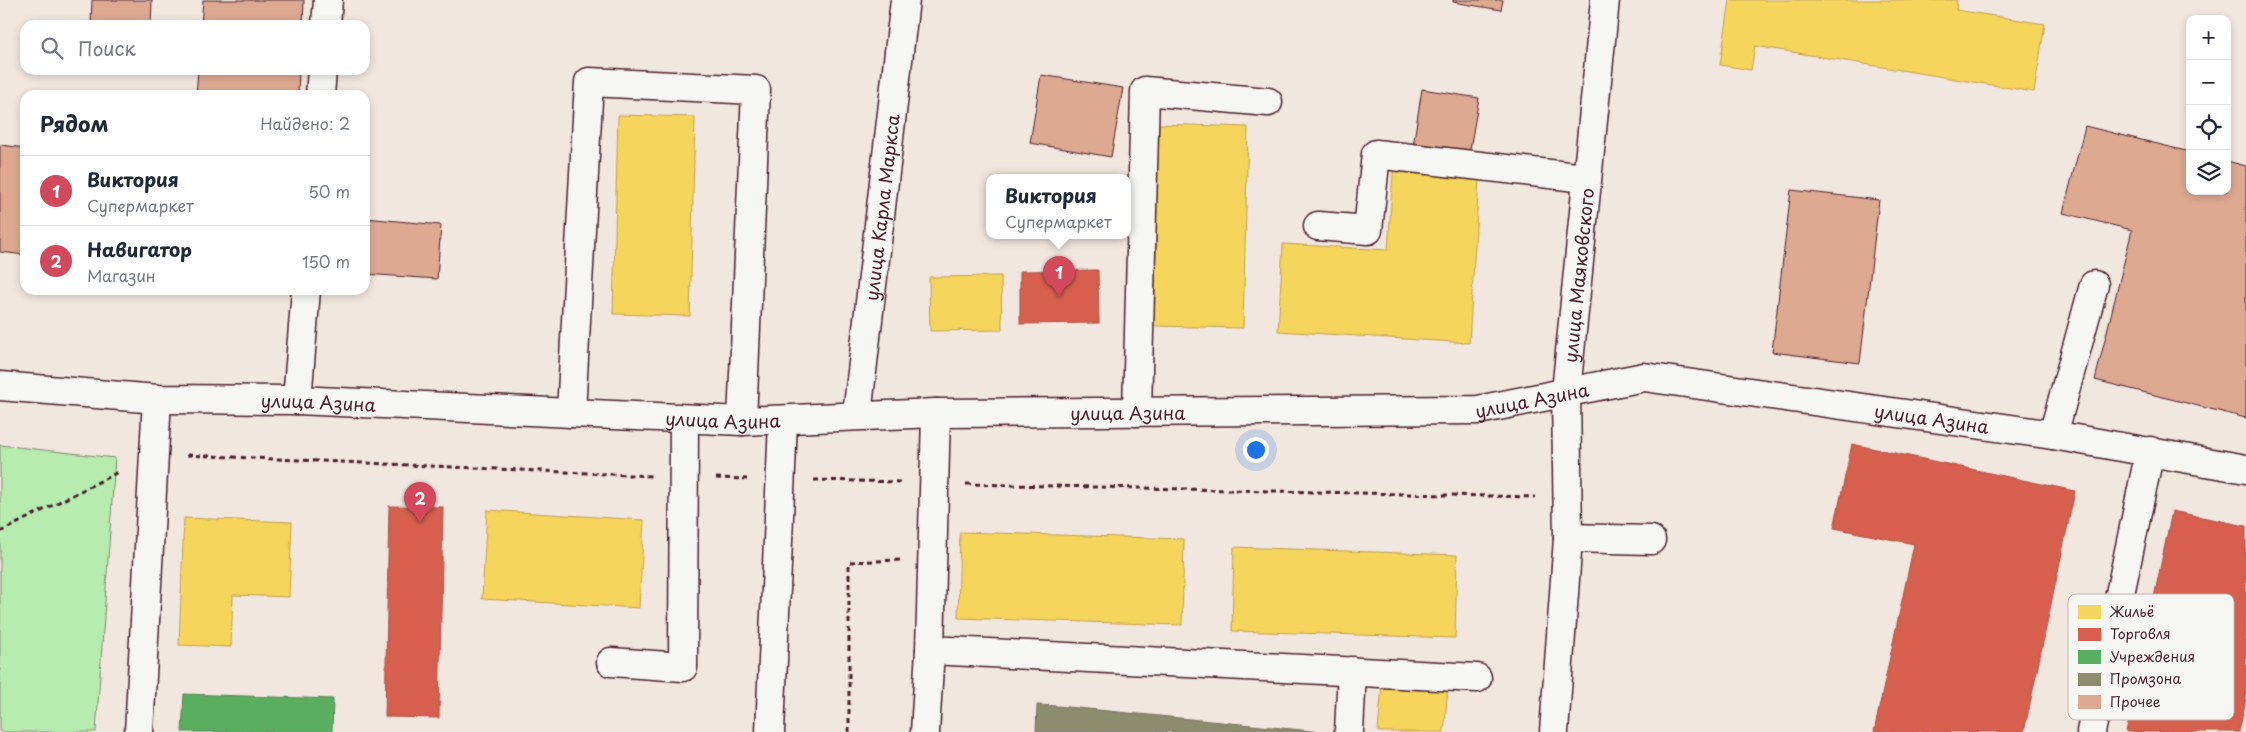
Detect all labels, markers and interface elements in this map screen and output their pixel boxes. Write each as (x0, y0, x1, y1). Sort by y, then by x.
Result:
map controls (2186, 15, 2231, 195)
button: + (2186, 15, 2231, 60)
search box (20, 20, 370, 75)
icon: search (38, 34, 66, 62)
text: Поиск (78, 34, 136, 62)
button: − (2186, 60, 2231, 105)
button: locate (2186, 105, 2231, 150)
text: Рядом (40, 107, 108, 139)
text: Найдено: 2 (260, 111, 350, 135)
street label: улица Карла Маркса (857, 112, 905, 302)
button: layers (2186, 150, 2231, 195)
text: Виктория (87, 165, 179, 193)
popup (986, 174, 1131, 239)
text: 1 (52, 179, 60, 203)
text: 50 m (309, 179, 350, 203)
text: Виктория (1005, 181, 1097, 209)
street label: улица Маяковского (1556, 186, 1600, 364)
text: Супермаркет (87, 193, 194, 217)
text: Супермаркет (1005, 209, 1112, 233)
text: Навигатор (87, 235, 192, 263)
text: 2 (50, 249, 62, 273)
text: 150 m (302, 249, 350, 273)
pin: 1 (1043, 256, 1075, 297)
text: Магазин (87, 263, 156, 287)
street label: улица Азина (1473, 375, 1592, 424)
street label: улица Азина (261, 386, 377, 417)
street label: улица Азина (1873, 396, 1991, 439)
street label: улица Азина (1070, 398, 1186, 426)
street label: улица Азина (665, 404, 782, 435)
your location (1243, 437, 1269, 463)
pin: 2 (404, 482, 436, 523)
legend (2068, 594, 2234, 720)
text: Жильё (2109, 601, 2154, 622)
text: Торговля (2110, 623, 2171, 644)
text: Учреждения (2110, 646, 2195, 667)
text: Промзона (2110, 668, 2181, 689)
text: Прочее (2110, 691, 2161, 712)

